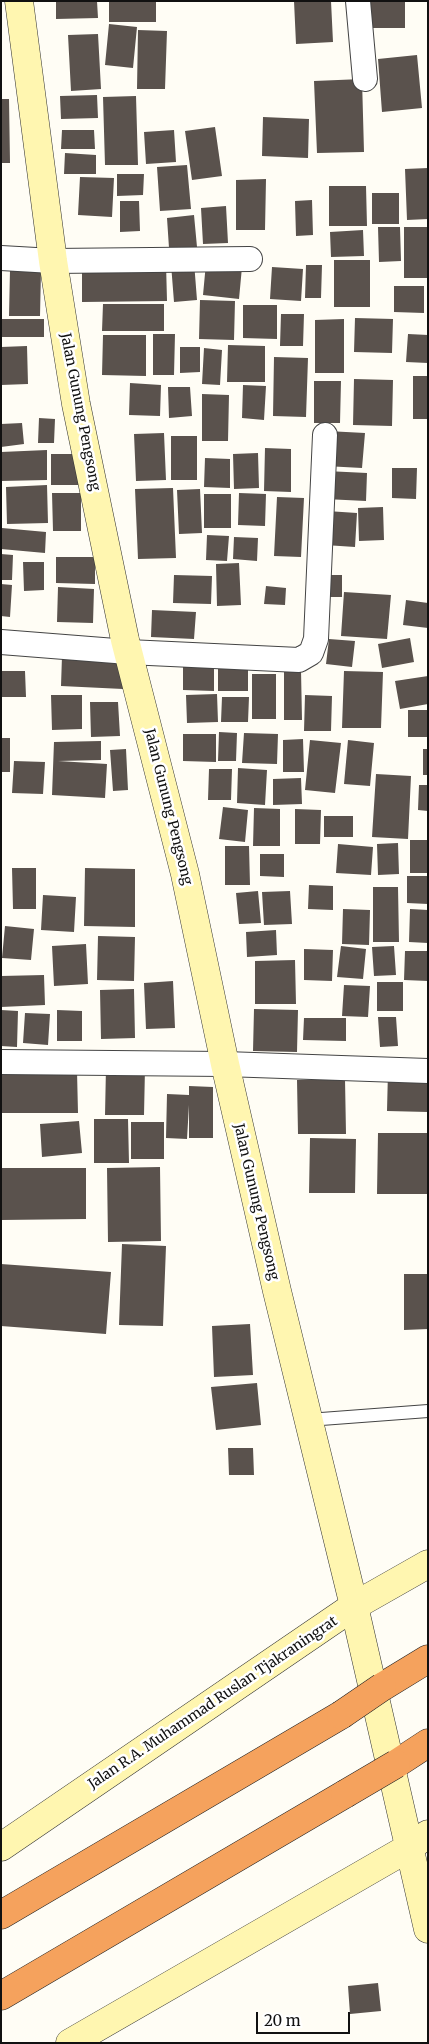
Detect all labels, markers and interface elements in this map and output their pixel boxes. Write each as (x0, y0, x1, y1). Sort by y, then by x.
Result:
street label: Jalan Gunung Pengsong (56, 332, 104, 492)
street label: Jalan Gunung Pengsong (140, 727, 196, 887)
street label: Jalan Gunung Pengsong (230, 1122, 282, 1282)
street label: Jalan R.A. Muhammad Ruslan Tjakraningrat (85, 1613, 341, 1793)
scale bar (259, 2002, 353, 2034)
text: 20 m (264, 2011, 301, 2030)

